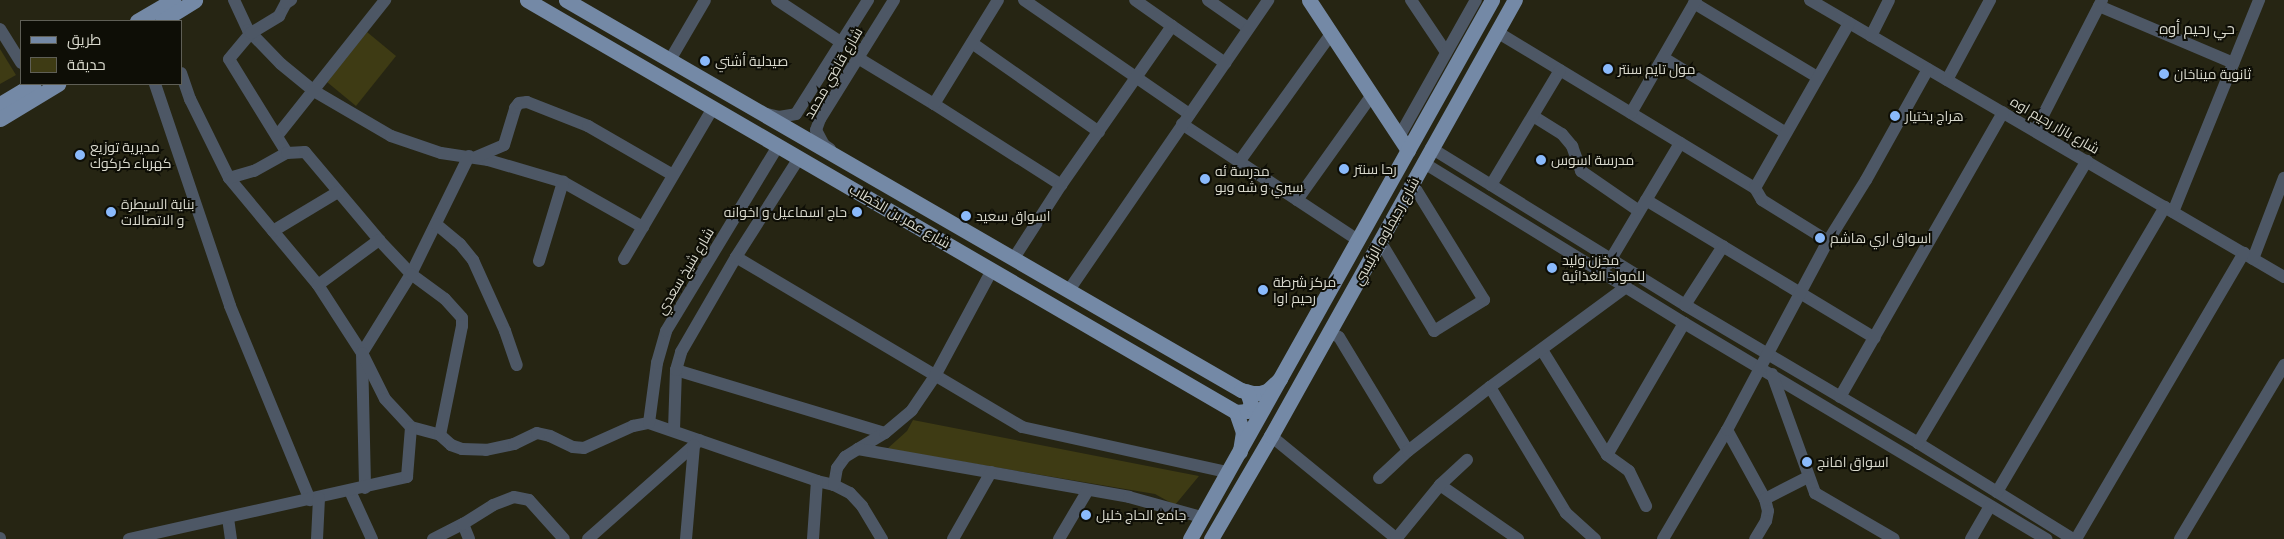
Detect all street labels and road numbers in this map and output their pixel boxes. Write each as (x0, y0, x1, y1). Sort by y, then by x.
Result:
street label: شارع قاضي محمد (800, 24, 866, 122)
street label: شارع بازار رحيم اوه (2008, 93, 2102, 157)
street label: شارع رحيماوه الرئيسي (1349, 174, 1423, 288)
street label: شارع عمر بن الخطاب (847, 180, 953, 252)
street label: شارع شيخ سعدي (652, 225, 718, 317)

